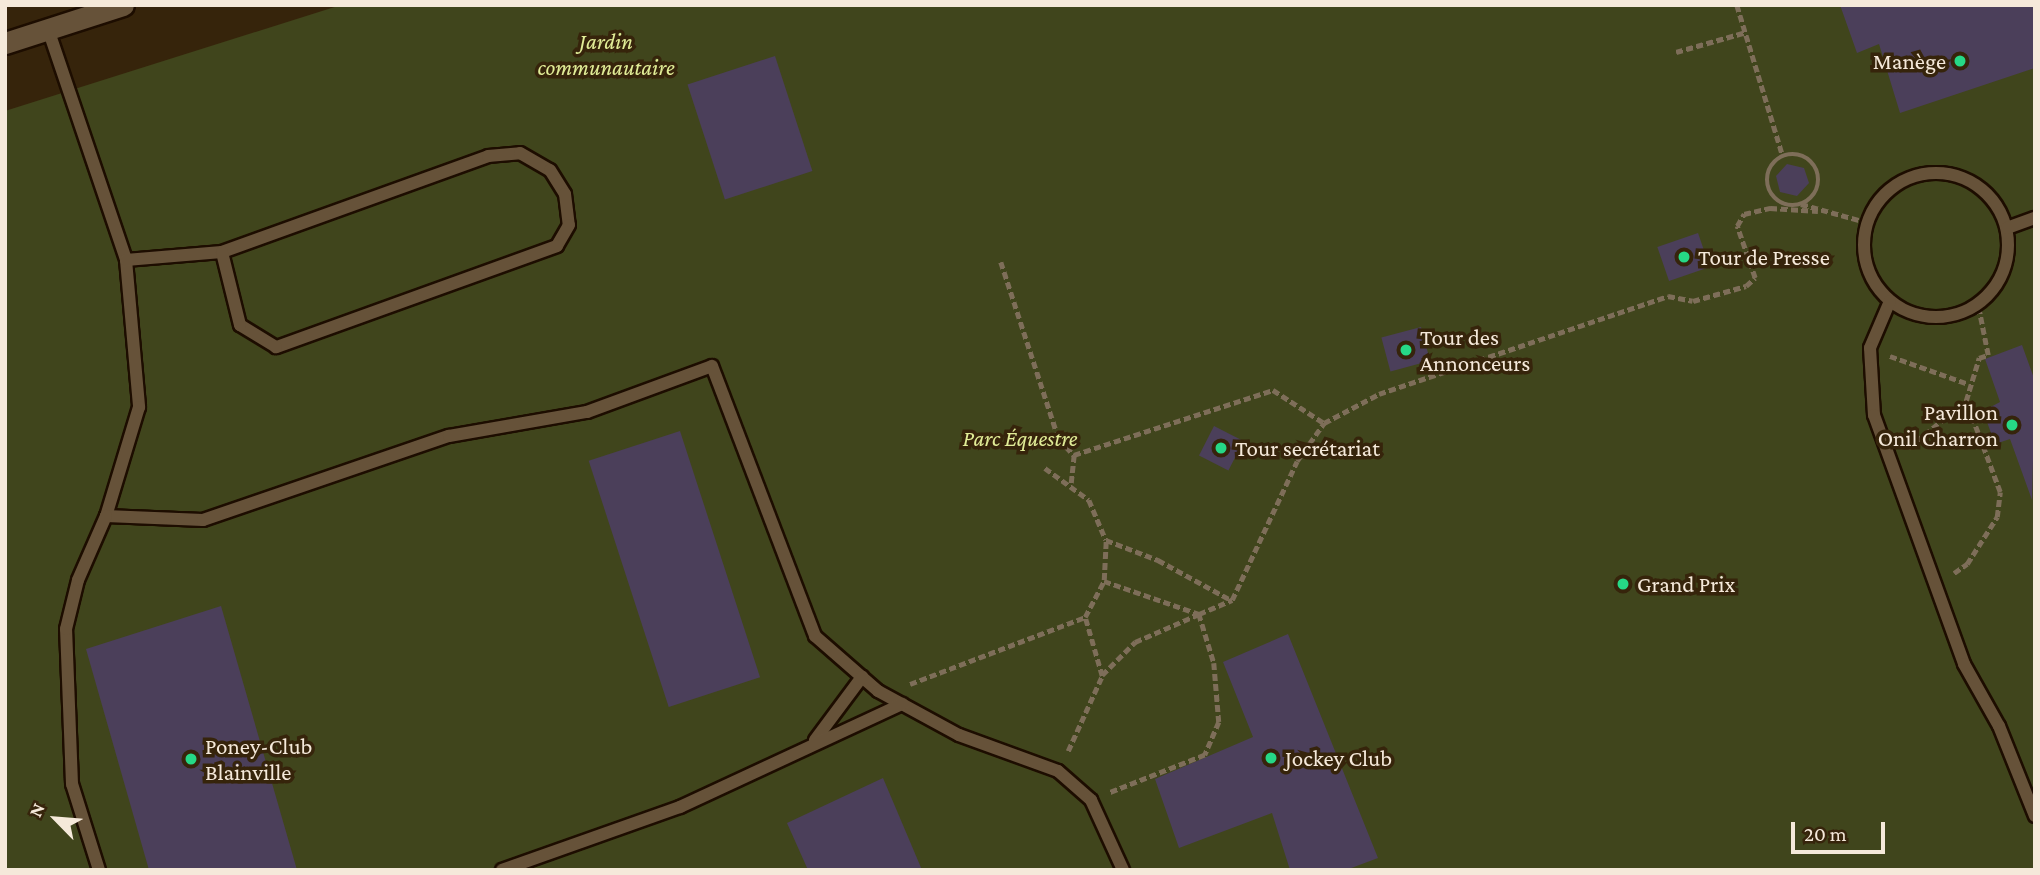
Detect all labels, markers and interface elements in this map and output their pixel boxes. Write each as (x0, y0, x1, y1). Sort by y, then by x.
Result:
park label: Jardin communautaire (537, 27, 675, 81)
place label: Manège (1873, 47, 1946, 75)
marker: Manège (1952, 53, 1968, 69)
place label: Tour de Presse (1698, 243, 1830, 271)
marker: Tour de Presse (1676, 249, 1692, 265)
place label: Tour des Annonceurs (1420, 323, 1530, 377)
marker: Tour des Annonceurs (1398, 342, 1414, 358)
place label: Pavillon Onil Charron (1878, 398, 1998, 452)
marker: Pavillon Onil Charron (2004, 417, 2020, 433)
park label: Parc Équestre (962, 424, 1078, 452)
place label: Tour secrétariat (1235, 434, 1380, 462)
marker: Tour secrétariat (1213, 440, 1229, 456)
place label: Grand Prix (1637, 570, 1735, 598)
marker: Grand Prix (1615, 576, 1631, 592)
place label: Poney-Club Blainville (205, 732, 312, 786)
place label: Jockey Club (1285, 744, 1392, 772)
marker: Jockey Club (1263, 750, 1279, 766)
marker: Poney-Club Blainville (183, 751, 199, 767)
north arrow (21, 784, 91, 854)
text: N (24, 800, 49, 820)
scale bar (1795, 808, 1890, 852)
text: 20 m (1804, 822, 1847, 846)

